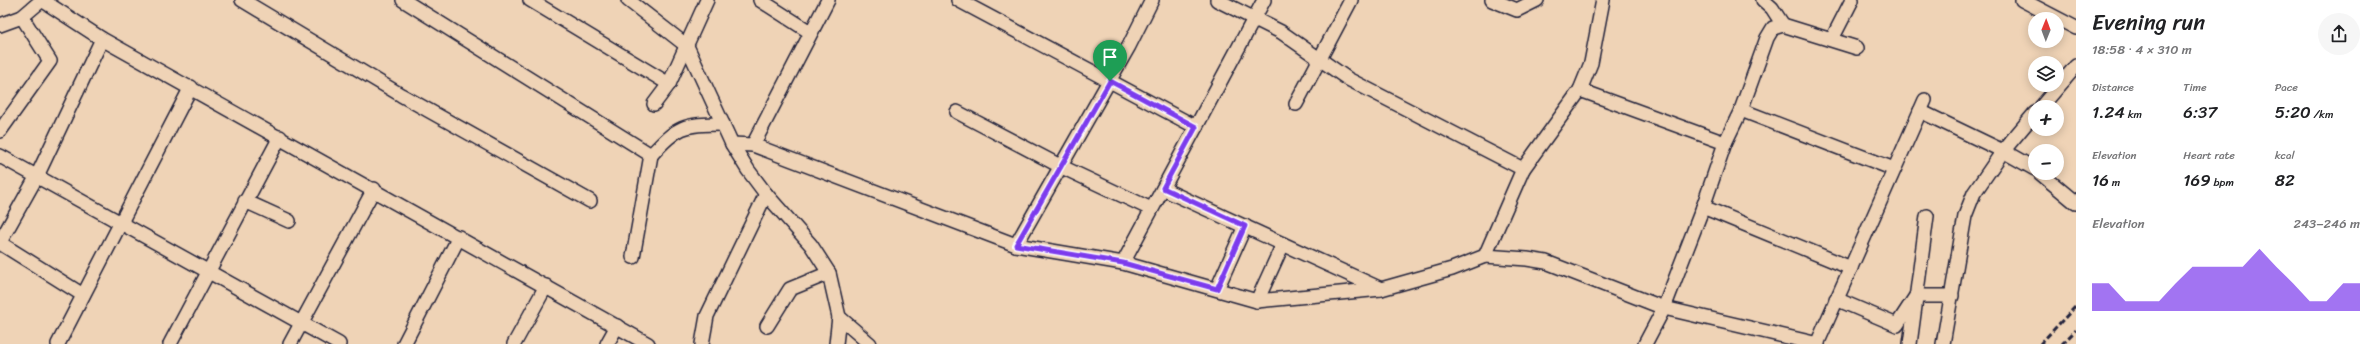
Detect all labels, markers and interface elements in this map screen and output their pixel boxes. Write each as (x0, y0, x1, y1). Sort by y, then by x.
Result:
text: Evening run (2092, 3, 2205, 42)
north arrow (2028, 12, 2064, 48)
map controls (2028, 12, 2064, 180)
button: share (2318, 13, 2360, 55)
text: 18:58 · 4 × 310 m (2092, 38, 2192, 61)
pin (1093, 40, 1127, 81)
icon: arrive (1099, 46, 1121, 68)
button: layers (2028, 56, 2064, 92)
text: Distance (2092, 78, 2134, 97)
text: Time (2183, 78, 2207, 97)
text: Pace (2275, 78, 2298, 97)
text: 1.24 (2092, 97, 2125, 127)
text: 6:37 (2183, 97, 2217, 127)
text: 5:20 (2275, 97, 2311, 127)
button: + (2028, 100, 2064, 136)
text: km (2125, 105, 2142, 124)
text: /km (2311, 105, 2333, 124)
button: − (2028, 144, 2064, 180)
text: Elevation (2092, 146, 2137, 165)
text: Heart rate (2183, 146, 2235, 165)
text: kcal (2275, 146, 2295, 165)
text: 16 (2092, 165, 2109, 195)
text: 169 (2183, 165, 2211, 195)
text: 82 (2275, 165, 2295, 195)
text: m (2109, 173, 2120, 192)
text: bpm (2211, 173, 2234, 192)
text: Elevation (2092, 212, 2145, 235)
text: 243–246 m (2293, 212, 2360, 235)

